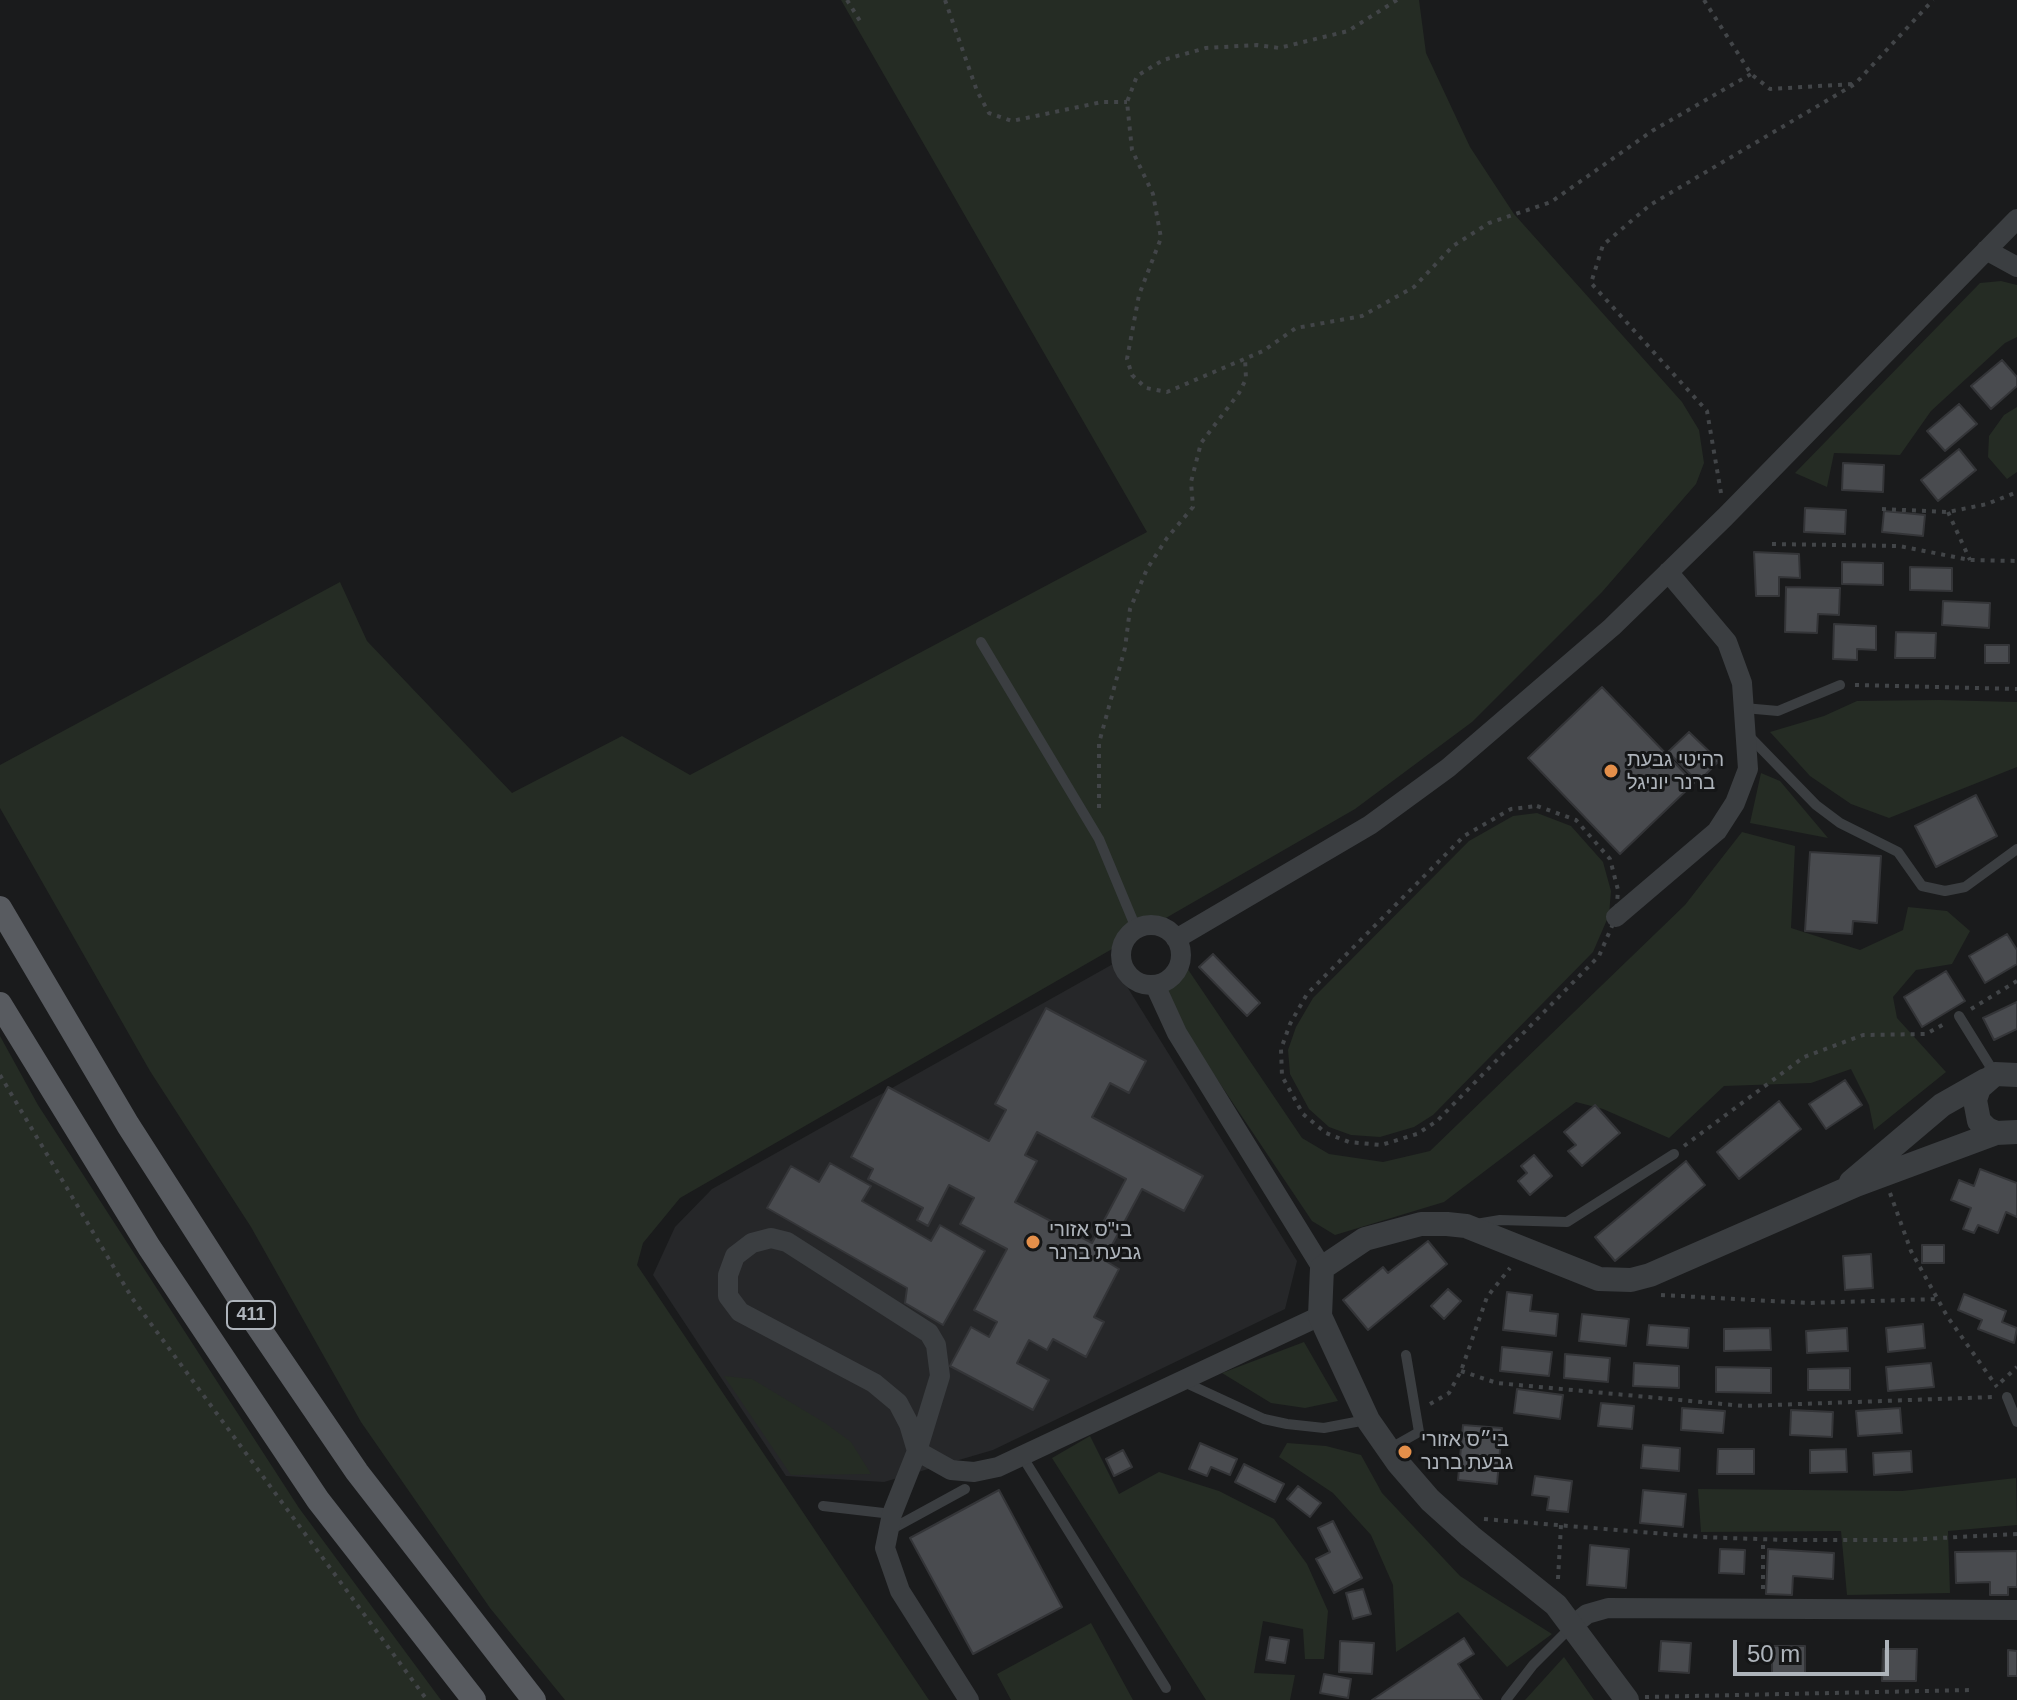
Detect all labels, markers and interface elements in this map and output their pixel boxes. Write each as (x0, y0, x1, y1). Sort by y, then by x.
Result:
place label: רהיטי גבעת ברנר יוניגל (1627, 748, 1724, 795)
marker: רהיטי גבעת ברנר יוניגל (1602, 762, 1620, 780)
place label: בי"ס אזורי גבעת ברנר (1049, 1218, 1141, 1265)
marker: בי"ס אזורי גבעת ברנר (1024, 1233, 1042, 1251)
road number: 411 (227, 1301, 275, 1329)
place label: בי״ס אזורי גבעת ברנר (1421, 1428, 1513, 1475)
marker: בי״ס אזורי גבעת ברנר (1396, 1443, 1414, 1461)
scale bar (1737, 1624, 1893, 1674)
text: 50 m (1747, 1640, 1800, 1667)

